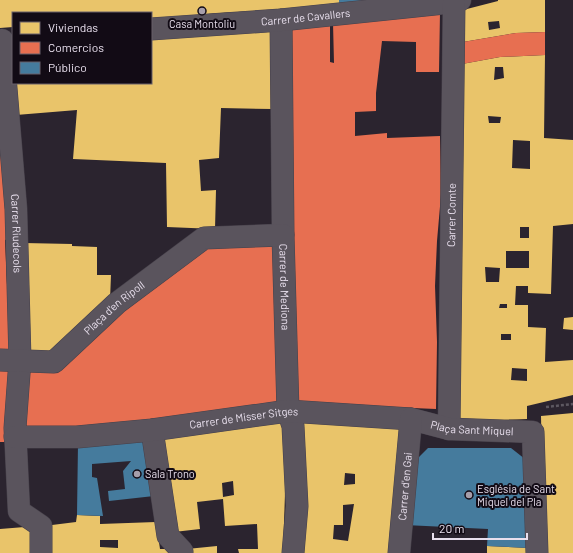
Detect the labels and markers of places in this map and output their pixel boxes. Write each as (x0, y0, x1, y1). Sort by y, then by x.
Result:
marker: Casa Montoliu (197, 6, 207, 16)
place label: Casa Montoliu (169, 17, 235, 30)
place label: Sala Trono (145, 467, 195, 480)
marker: Sala Trono (132, 469, 142, 479)
place label: Església de Sant Miquel del Pla (477, 482, 555, 508)
marker: Església de Sant Miquel del Pla (464, 490, 474, 500)

